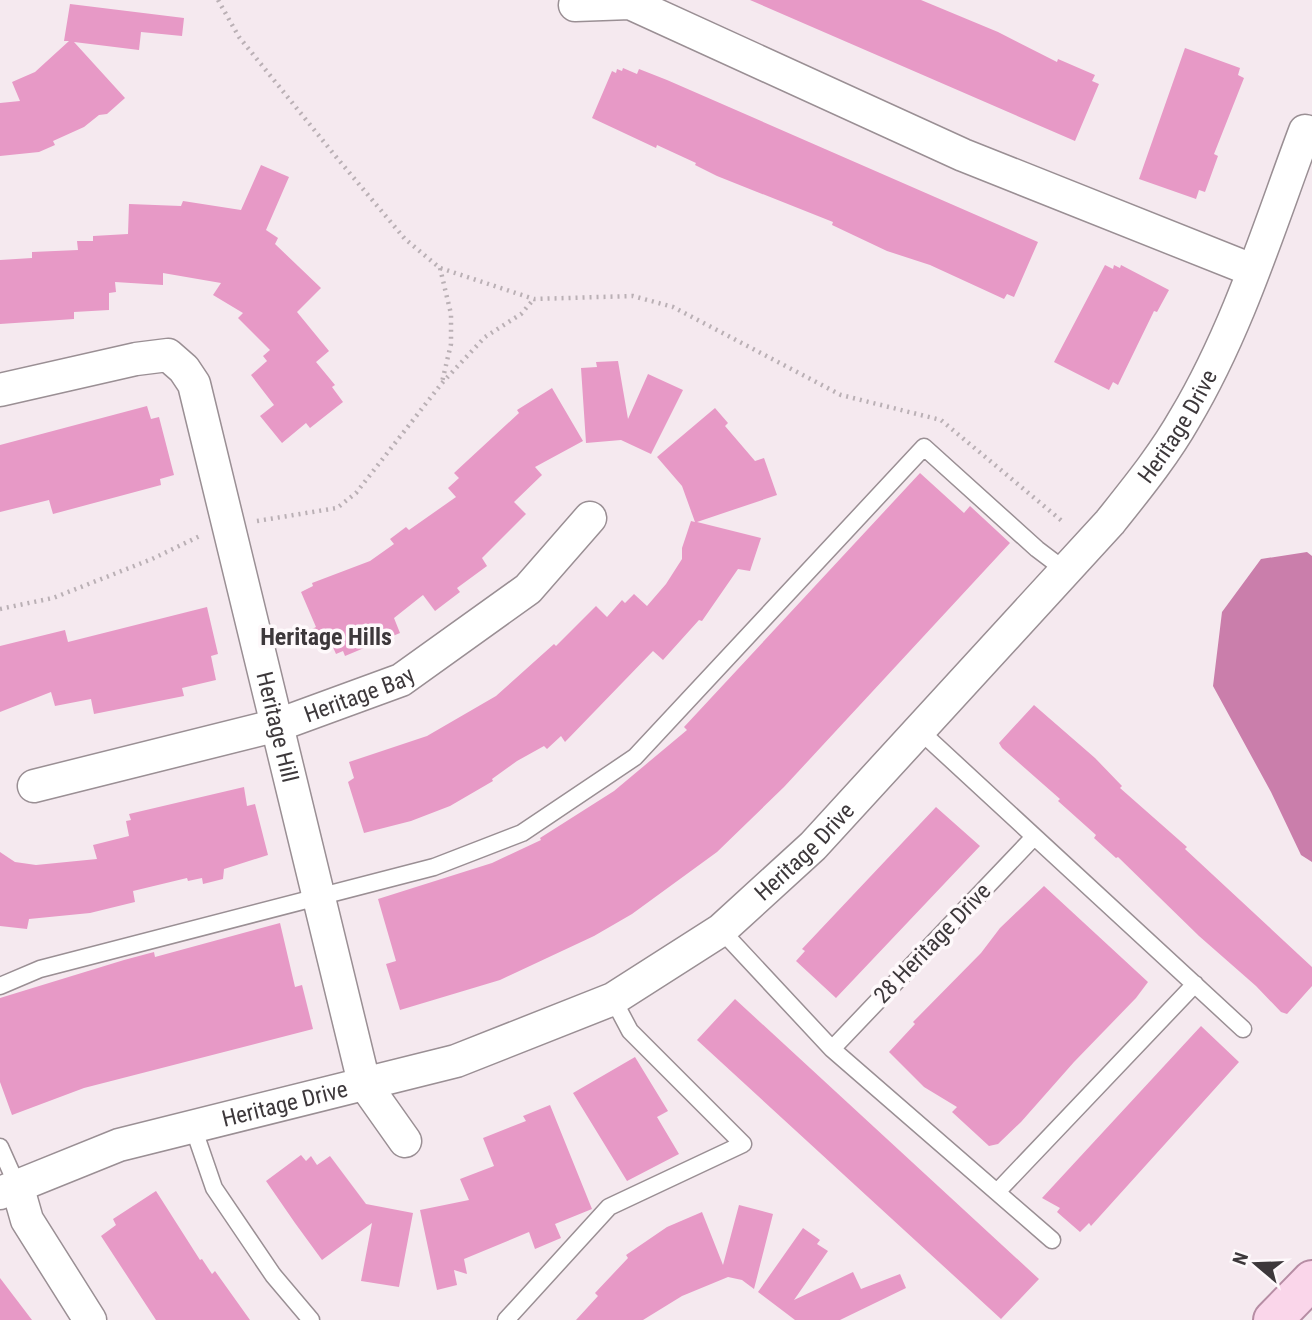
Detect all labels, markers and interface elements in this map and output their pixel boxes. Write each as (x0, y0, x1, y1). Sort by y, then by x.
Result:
street label: Heritage Drive (1132, 365, 1223, 489)
district label: Heritage Hills (260, 623, 392, 651)
street label: Heritage Bay (300, 661, 420, 728)
street label: Heritage Hill (250, 669, 303, 785)
street label: Heritage Drive (749, 797, 860, 907)
street label: 28 Heritage Drive (868, 878, 996, 1009)
street label: Heritage Drive (219, 1076, 350, 1133)
north arrow (1221, 1229, 1291, 1299)
text: N (1228, 1249, 1253, 1268)

